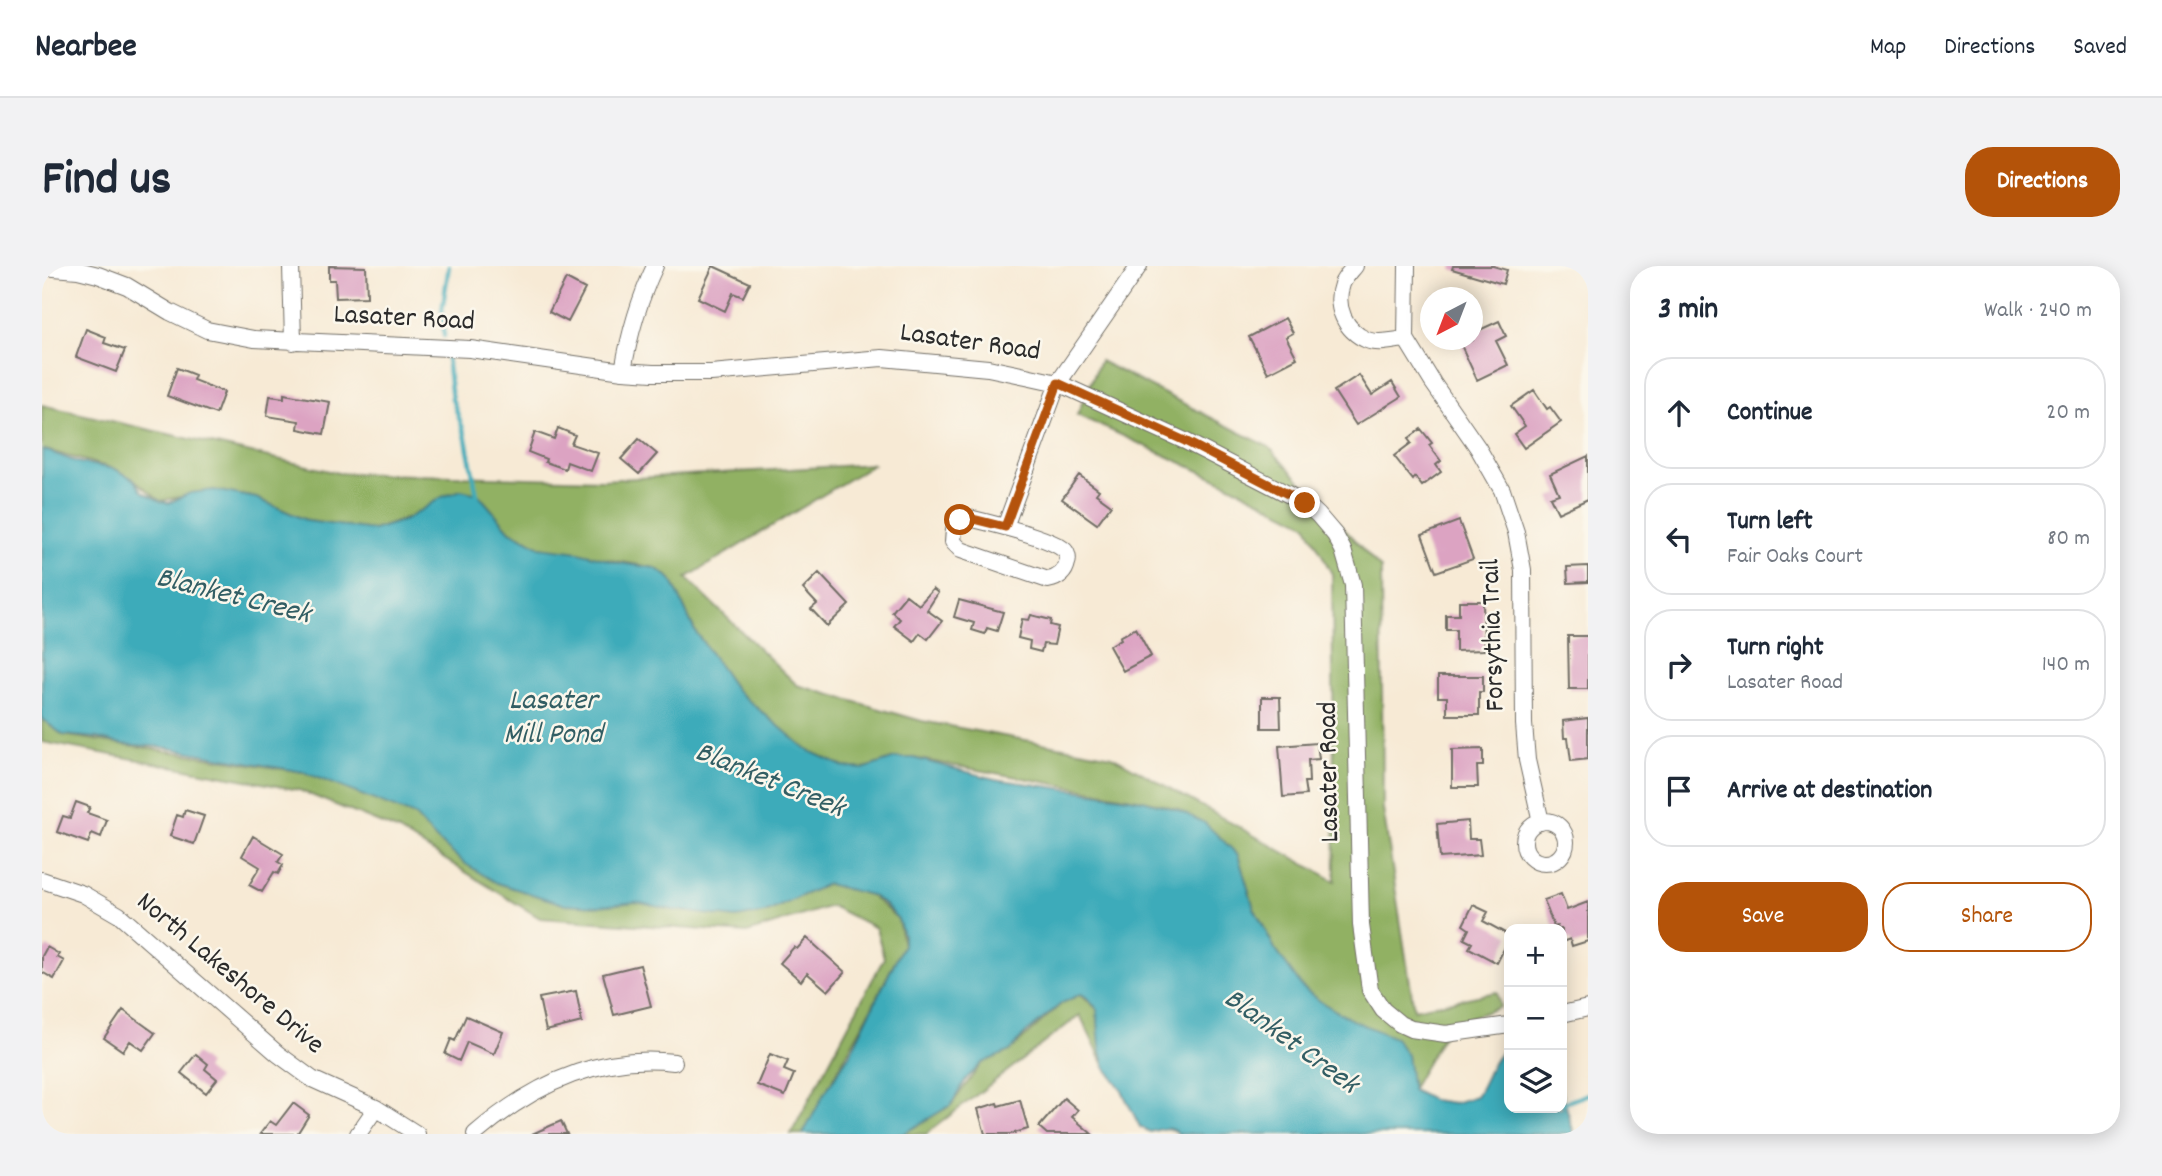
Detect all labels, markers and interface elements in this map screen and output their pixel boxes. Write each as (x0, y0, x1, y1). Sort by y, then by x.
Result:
text: Nearbee (35, 25, 137, 72)
text: Map (1870, 31, 1906, 65)
text: Directions (1944, 31, 2035, 65)
text: Saved (2073, 31, 2127, 65)
text: Find us (42, 147, 171, 217)
button: Directions (1965, 147, 2120, 217)
north arrow (1420, 287, 1483, 350)
text: 3 min (1658, 290, 1718, 333)
text: Walk · 240 m (1984, 295, 2092, 328)
street label: Lasater Road (332, 296, 476, 344)
street label: Lasater Road (897, 314, 1043, 374)
icon: ahead (1660, 394, 1698, 432)
text: Continue (1727, 395, 1812, 432)
text: 20 m (2046, 397, 2090, 430)
route end (1289, 487, 1320, 518)
route start (944, 504, 975, 535)
text: Turn left (1727, 504, 1813, 541)
icon: left (1660, 520, 1698, 558)
text: 80 m (2047, 523, 2090, 556)
text: Fair Oaks Court (1727, 541, 1863, 574)
water label: Blanket Creek (151, 558, 317, 639)
street label: Forsythia Trail (1472, 558, 1518, 712)
text: Turn right (1727, 630, 1824, 667)
icon: right (1660, 646, 1698, 684)
text: 140 m (2042, 649, 2090, 682)
text: Lasater Road (1727, 667, 1843, 700)
water label: Lasater Mill Pond (503, 681, 606, 758)
street label: Lasater Road (1310, 701, 1352, 843)
water label: Blanket Creek (688, 733, 853, 832)
icon: arrive (1660, 772, 1698, 810)
text: Arrive at destination (1727, 773, 1932, 810)
button: Save (1658, 882, 1868, 952)
button: Share (1882, 882, 2092, 952)
street label: North Lakeshore Drive (126, 884, 332, 1066)
map controls (1504, 924, 1567, 1113)
button: + (1504, 924, 1567, 987)
water label: Blanket Creek (1214, 979, 1368, 1108)
button: − (1504, 987, 1567, 1050)
button: layers (1504, 1050, 1567, 1113)

